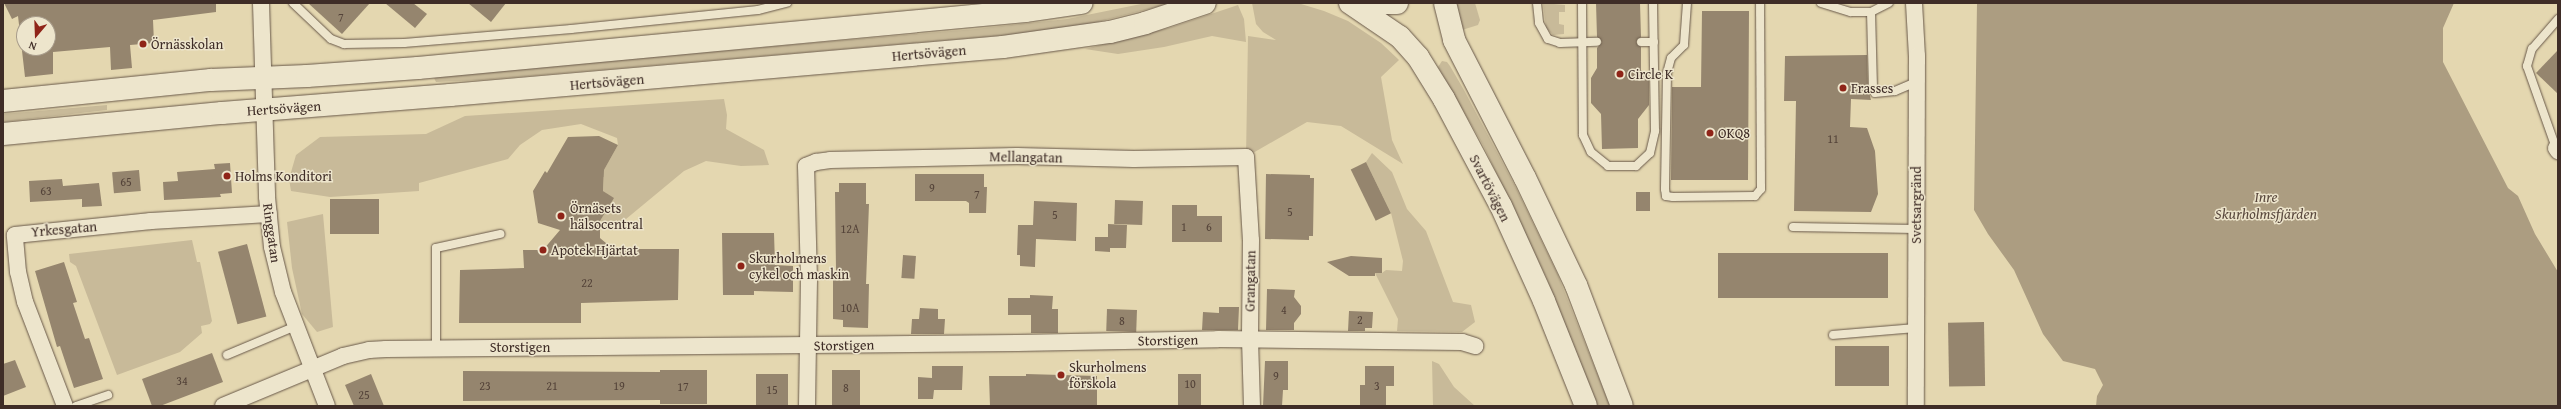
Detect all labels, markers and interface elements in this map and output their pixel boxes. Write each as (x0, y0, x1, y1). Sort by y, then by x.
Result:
house number: 7 (338, 11, 344, 25)
north arrow (16, 16, 56, 56)
place label: Örnässkolan (151, 36, 223, 52)
text: N (26, 38, 39, 55)
marker: Örnässkolan (138, 39, 148, 49)
street label: Hertsövägen (891, 41, 967, 65)
place label: Circle K (1628, 66, 1673, 82)
marker: Circle K (1615, 69, 1625, 79)
street label: Hertsövägen (569, 70, 645, 94)
place label: Frasses (1851, 80, 1893, 96)
marker: Frasses (1838, 83, 1848, 93)
street label: Hertsövägen (246, 97, 322, 119)
place label: OKQ8 (1718, 125, 1750, 141)
marker: OKQ8 (1705, 128, 1715, 138)
house number: 11 (1827, 132, 1839, 146)
street label: Mellangatan (989, 148, 1063, 166)
street label: Svartövägen (1466, 152, 1514, 224)
street label: Svetsargränd (1908, 166, 1924, 244)
place label: Holms Konditori (235, 168, 332, 184)
marker: Holms Konditori (222, 171, 232, 181)
house number: 65 (120, 175, 132, 189)
house number: 9 (929, 181, 935, 195)
house number: 63 (40, 184, 52, 198)
water label: Inre Skurholmsfjärden (2215, 187, 2317, 222)
house number: 7 (974, 188, 980, 202)
place label: Örnäsets hälsocentral (570, 200, 643, 232)
street label: Ringgatan (260, 202, 284, 264)
house number: 5 (1287, 205, 1293, 219)
house number: 5 (1052, 208, 1058, 222)
marker: Örnäsets hälsocentral (555, 210, 567, 222)
street label: Yrkesgatan (30, 218, 98, 240)
house number: 1 (1181, 220, 1187, 234)
house number: 6 (1206, 220, 1212, 234)
house number: 12A (841, 222, 859, 236)
place label: Apotek Hjärtat (551, 242, 638, 258)
marker: Apotek Hjärtat (538, 245, 548, 255)
place label: Skurholmens cykel och maskin (749, 250, 849, 282)
street label: Grangatan (1241, 250, 1259, 312)
marker: Skurholmens cykel och maskin (736, 261, 746, 271)
house number: 22 (581, 276, 593, 290)
house number: 10A (841, 301, 859, 315)
house number: 4 (1281, 303, 1287, 317)
house number: 2 (1357, 313, 1363, 327)
house number: 8 (1119, 314, 1125, 328)
street label: Storstigen (1138, 331, 1198, 349)
street label: Storstigen (814, 336, 874, 354)
street label: Storstigen (490, 339, 550, 355)
place label: Skurholmens förskola (1069, 359, 1147, 392)
house number: 9 (1273, 369, 1279, 383)
marker: Skurholmens förskola (1056, 370, 1066, 380)
house number: 34 (176, 374, 188, 388)
house number: 10 (1184, 377, 1196, 391)
house number: 23 (479, 379, 491, 393)
house number: 21 (546, 379, 558, 393)
house number: 19 (613, 379, 625, 393)
house number: 3 (1374, 379, 1380, 393)
house number: 17 (677, 380, 689, 394)
house number: 8 (843, 381, 849, 395)
house number: 15 (766, 383, 778, 397)
house number: 25 (358, 388, 370, 402)

